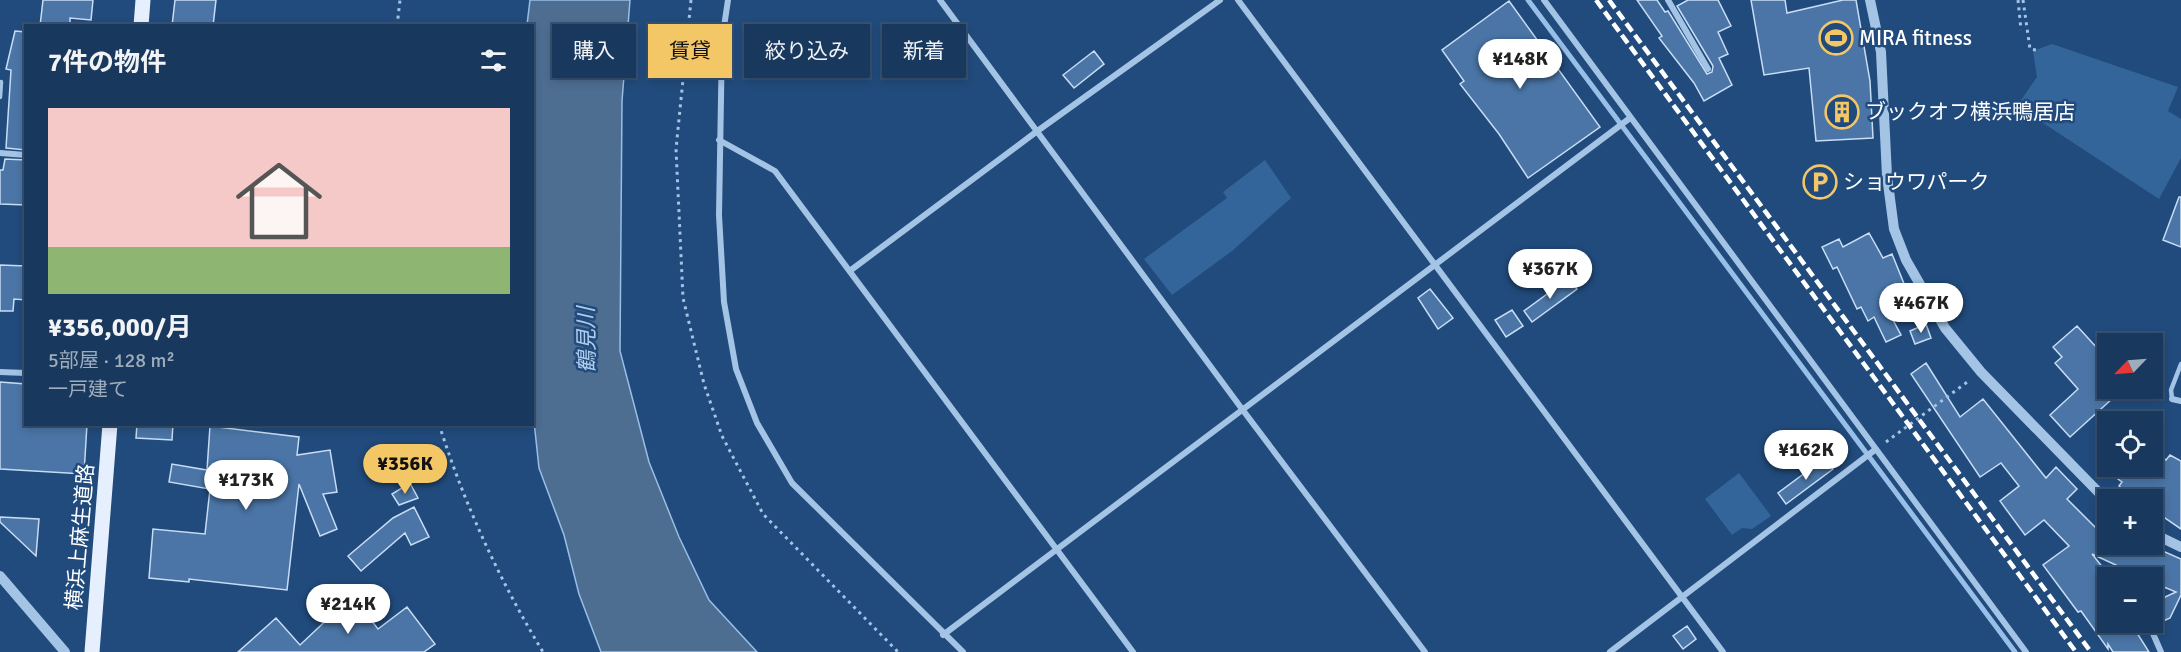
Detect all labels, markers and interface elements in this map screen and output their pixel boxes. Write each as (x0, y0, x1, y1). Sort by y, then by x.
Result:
sports icon: MIRA fitness (1818, 20, 1854, 56)
chip: 購入 (552, 24, 636, 78)
chip: 賃貸 (648, 24, 732, 78)
chip: 絞り込み (744, 24, 870, 78)
chip: 新着 (882, 24, 966, 78)
place label: MIRA fitness (1859, 25, 1972, 51)
pin: ¥148K (1478, 39, 1562, 90)
icon: filters (477, 44, 510, 77)
text: ¥148K (1492, 46, 1548, 71)
text: 7件の物件 (48, 47, 166, 79)
building icon: ブックオフ横浜鴨居店 (1824, 94, 1860, 130)
place label: ブックオフ横浜鴨居店 (1865, 99, 2075, 125)
icon: home (225, 147, 333, 255)
parking icon: ショウワパーク (1802, 164, 1838, 200)
place label: ショウワパーク (1843, 169, 1990, 195)
pin: ¥367K (1508, 249, 1592, 300)
text: ¥367K (1522, 256, 1578, 281)
pin: ¥467K (1879, 283, 1963, 334)
text: ¥467K (1893, 290, 1949, 315)
water label: 鶴見川 (572, 305, 601, 373)
text: ¥356,000/月 (48, 312, 192, 344)
north arrow (2097, 333, 2163, 399)
map controls (2097, 333, 2163, 633)
text: 5部屋 · 128 m² (48, 348, 175, 373)
text: 一戸建て (48, 377, 128, 402)
button: locate (2097, 411, 2163, 477)
pin: ¥162K (1764, 430, 1848, 481)
text: ¥162K (1778, 437, 1834, 462)
pin: ¥356K (363, 444, 447, 495)
text: ¥356K (377, 451, 433, 476)
pin: ¥173K (204, 460, 288, 511)
street label: 横浜上麻生道路 (61, 463, 99, 611)
text: ¥173K (218, 467, 274, 492)
button: + (2097, 489, 2163, 555)
button: − (2097, 567, 2163, 633)
pin: ¥214K (306, 584, 390, 635)
text: ¥214K (320, 591, 376, 616)

